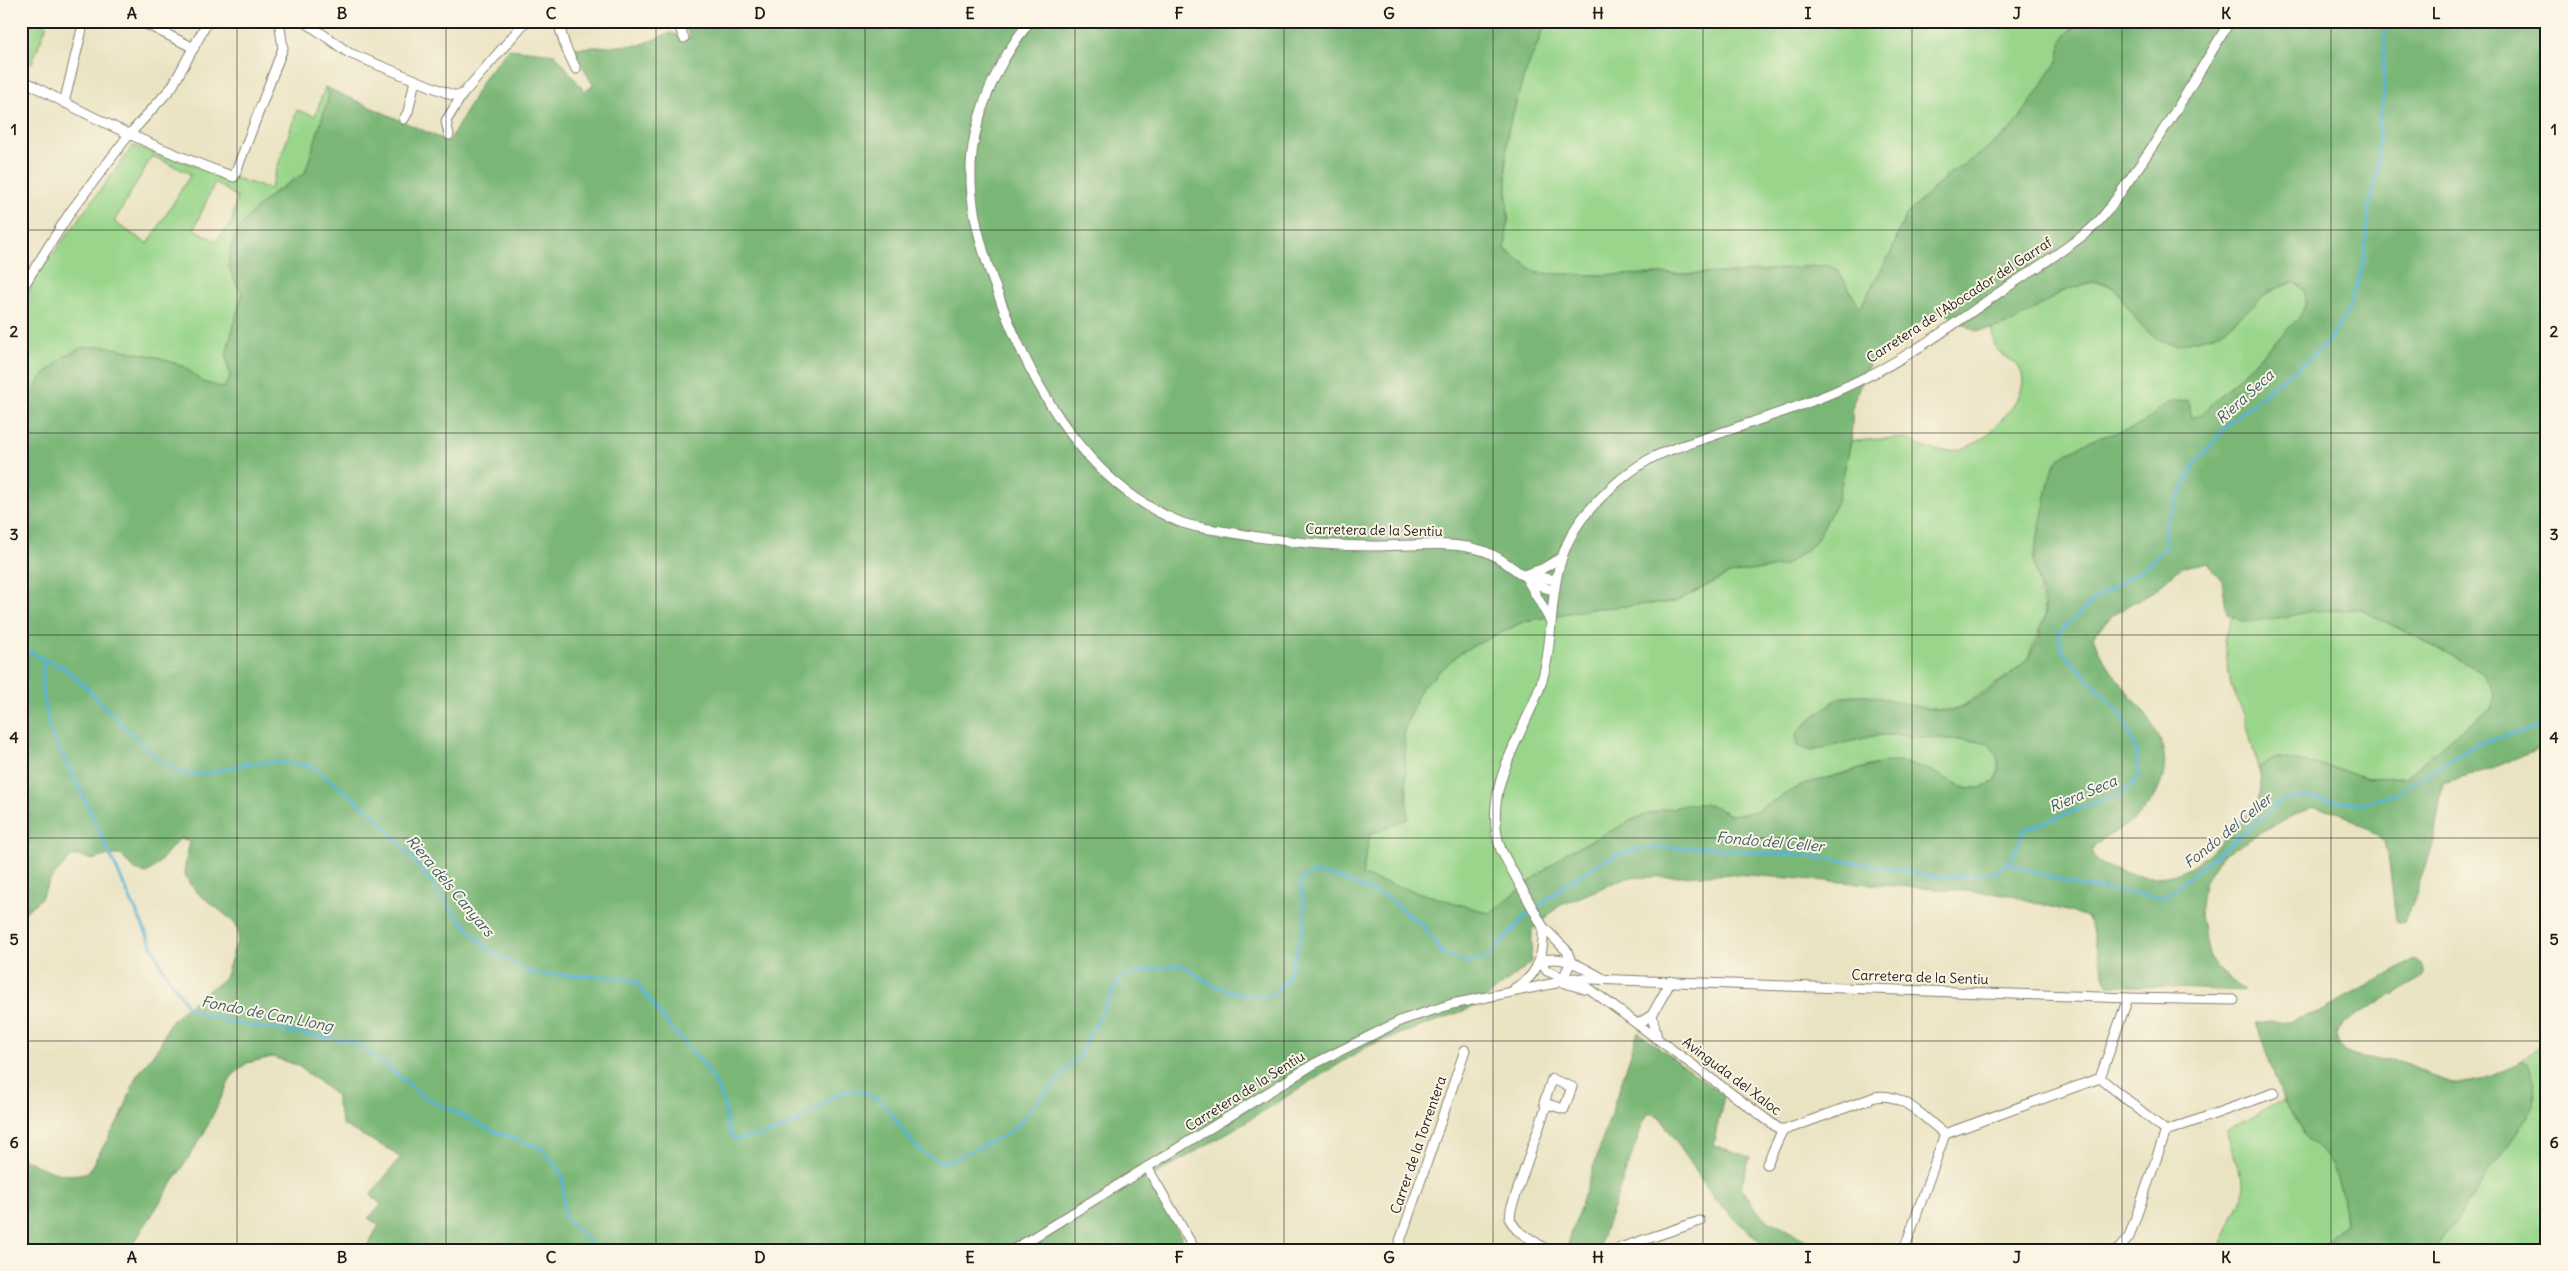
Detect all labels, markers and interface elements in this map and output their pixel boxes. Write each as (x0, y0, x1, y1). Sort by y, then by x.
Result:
text: A (127, 3, 137, 23)
text: B (337, 3, 348, 23)
text: C (546, 3, 557, 23)
text: D (754, 3, 766, 23)
text: E (965, 3, 975, 23)
text: F (1174, 3, 1184, 23)
text: G (1383, 3, 1395, 23)
text: H (1592, 3, 1604, 23)
text: I (1805, 3, 1812, 23)
text: J (2013, 3, 2022, 23)
text: K (2221, 3, 2231, 23)
text: L (2432, 3, 2441, 23)
text: 1 (11, 119, 17, 139)
text: 1 (2551, 119, 2557, 139)
street label: Carretera de l'Abocador del Garraf (1863, 233, 2056, 367)
text: 2 (10, 321, 19, 341)
text: 2 (2550, 321, 2559, 341)
water label: Riera Seca (2212, 365, 2279, 428)
street label: Carretera de la Sentiu (1305, 520, 1443, 540)
text: 3 (9, 524, 19, 544)
text: 3 (2549, 524, 2559, 544)
text: 4 (9, 727, 19, 747)
text: 4 (2549, 727, 2559, 747)
water label: Riera Seca (2046, 770, 2121, 816)
water label: Fondo del Celler (2180, 788, 2277, 872)
water label: Fondo del Celler (1715, 827, 1827, 856)
water label: Riera dels Canyars (402, 831, 499, 941)
text: 5 (9, 929, 19, 949)
text: 5 (2549, 929, 2559, 949)
street label: Carretera de la Sentiu (1851, 966, 1989, 988)
water label: Fondo de Can Llong (200, 991, 336, 1036)
street label: Avinguda del Xaloc (1679, 1033, 1785, 1119)
street label: Carretera de la Sentiu (1182, 1047, 1308, 1135)
street label: Carrer de la Torrentera (1386, 1074, 1450, 1216)
text: 6 (9, 1132, 19, 1152)
text: 6 (2549, 1132, 2559, 1152)
text: A (127, 1247, 137, 1267)
text: B (337, 1247, 348, 1267)
text: C (546, 1247, 557, 1267)
text: D (754, 1247, 766, 1267)
text: E (965, 1247, 975, 1267)
text: F (1174, 1247, 1184, 1267)
text: G (1383, 1247, 1395, 1267)
text: H (1592, 1247, 1604, 1267)
text: I (1805, 1247, 1812, 1267)
text: J (2013, 1247, 2022, 1267)
text: K (2221, 1247, 2231, 1267)
text: L (2432, 1247, 2441, 1267)

